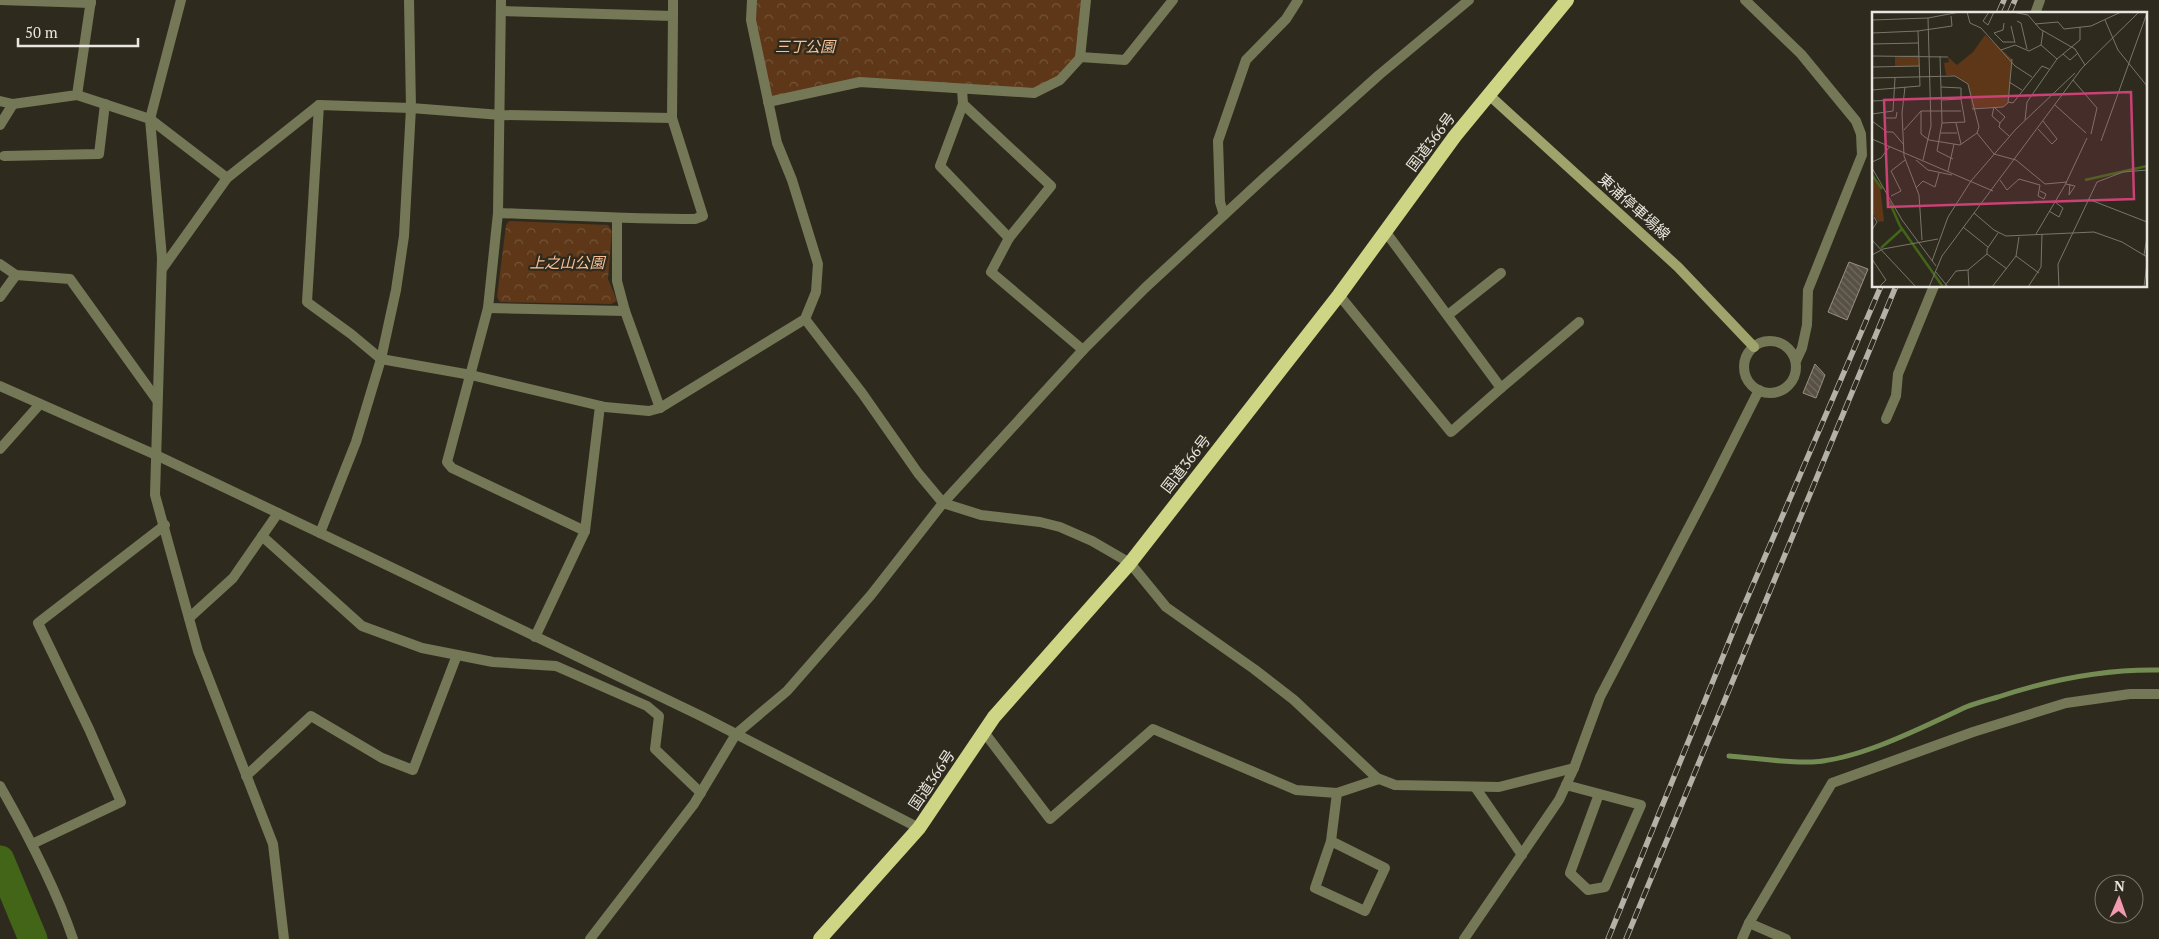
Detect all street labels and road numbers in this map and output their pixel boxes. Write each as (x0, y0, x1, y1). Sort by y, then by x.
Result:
street label: 国道366号 (1401, 108, 1459, 175)
street label: 東浦停車場線 (1595, 169, 1675, 244)
street label: 国道366号 (1156, 430, 1214, 497)
street label: 国道366号 (904, 745, 959, 814)

